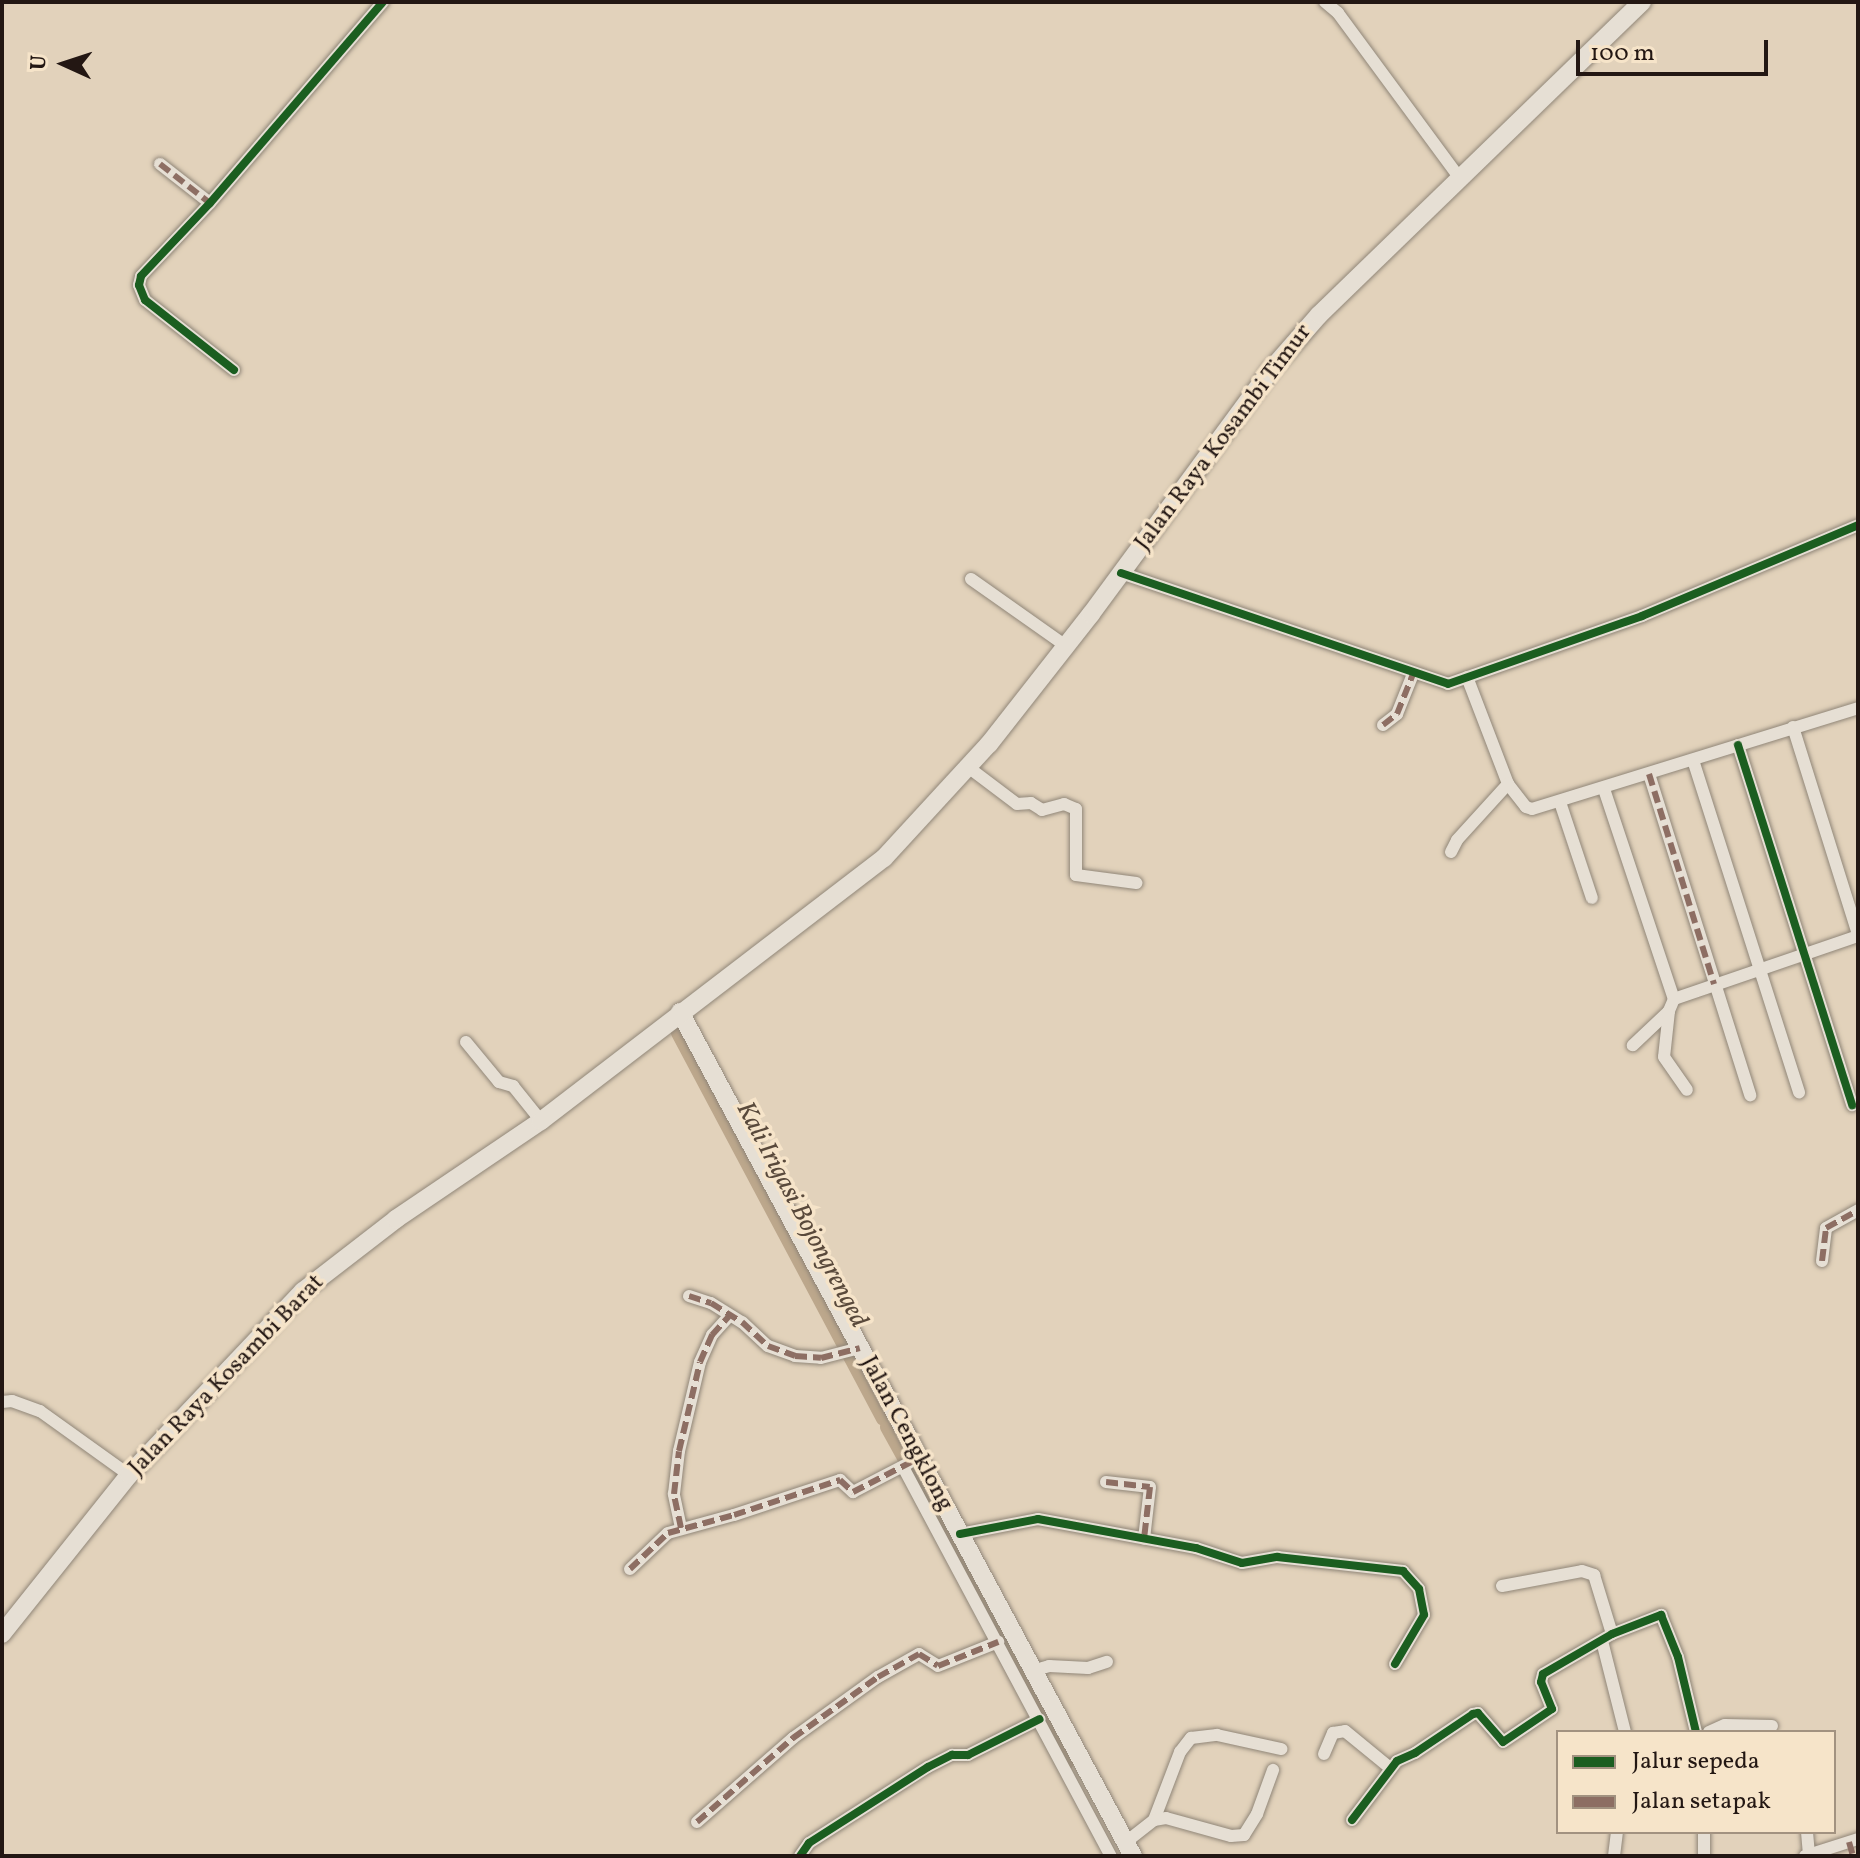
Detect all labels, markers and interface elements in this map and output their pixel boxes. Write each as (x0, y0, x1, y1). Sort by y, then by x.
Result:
north arrow (24, 24, 104, 104)
scale bar (1580, 24, 1772, 74)
text: 100 m (1590, 37, 1655, 71)
text: U (24, 54, 55, 71)
street label: Jalan Raya Kosambi Timur (1129, 319, 1319, 557)
water label: Kali Irigasi Bojongrenged (728, 1097, 874, 1333)
street label: Jalan Raya Kosambi Barat (123, 1269, 331, 1483)
street label: Jalan Cengklong (853, 1352, 959, 1516)
legend (1556, 1730, 1836, 1834)
text: Jalur sepeda (1632, 1745, 1760, 1779)
text: Jalan setapak (1632, 1785, 1771, 1819)

